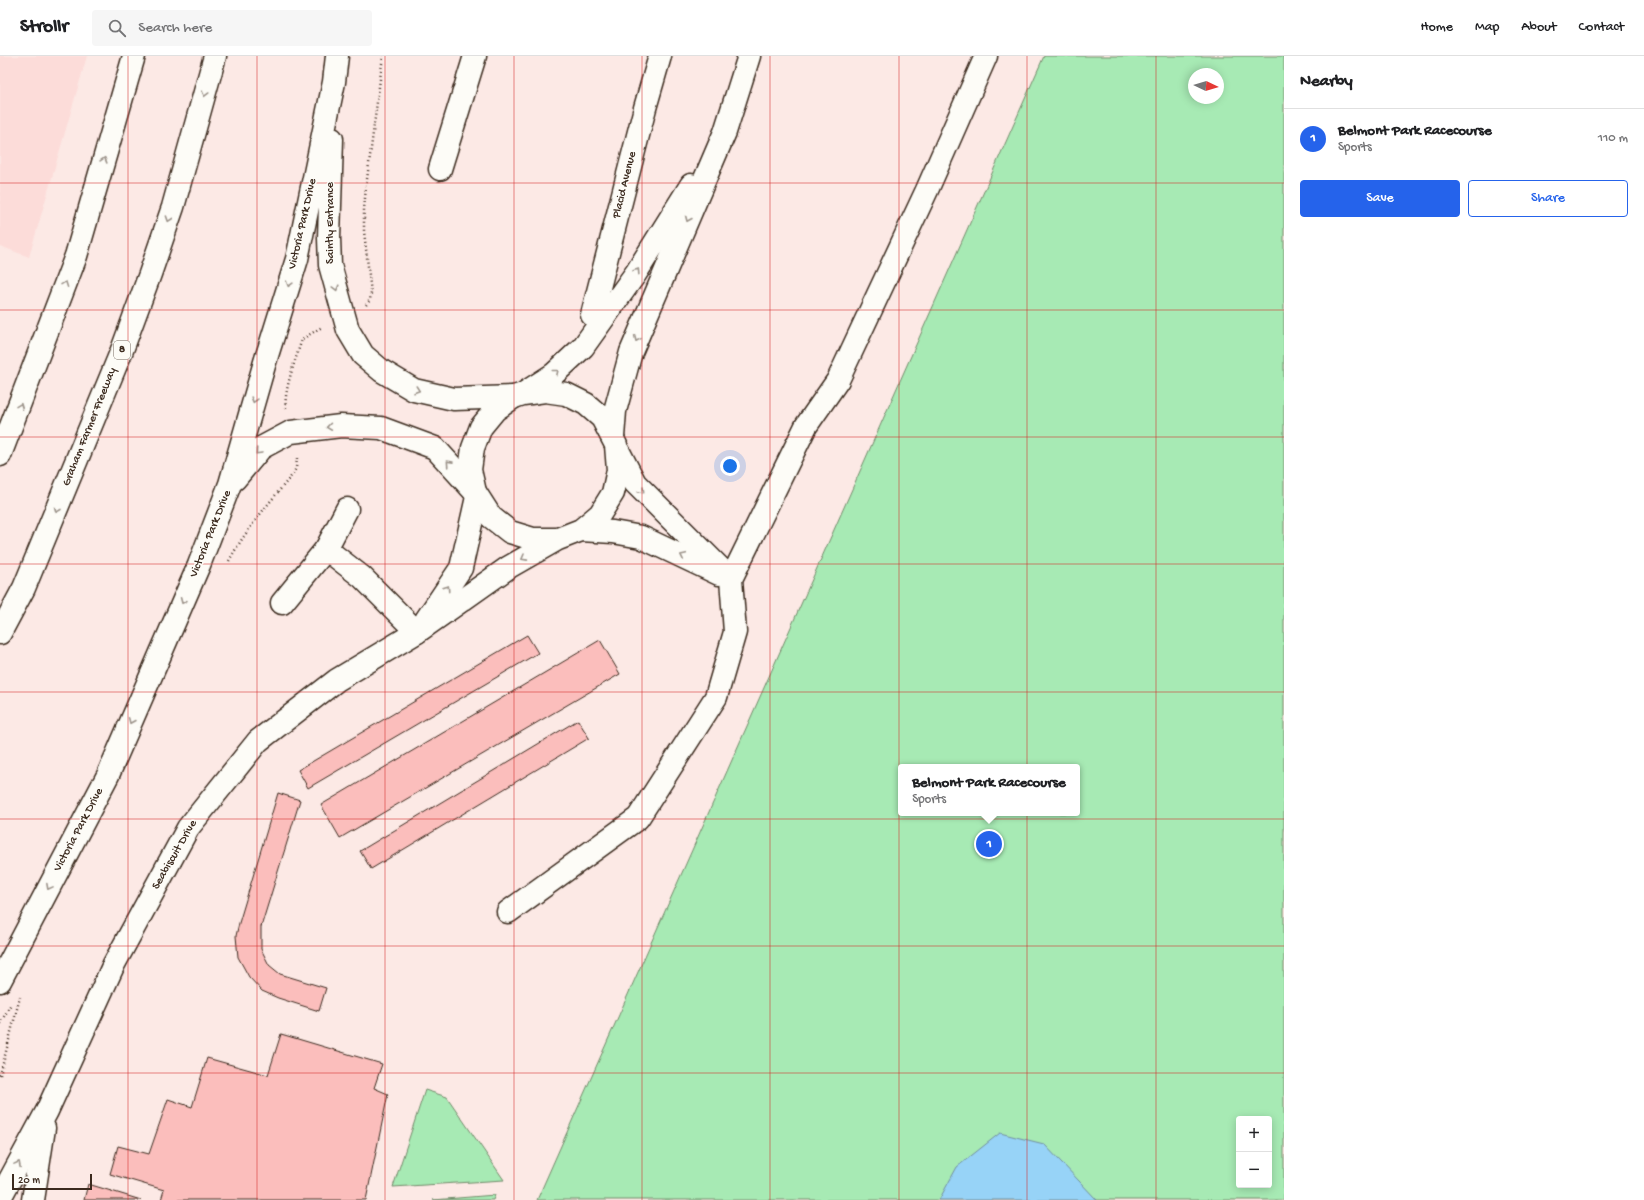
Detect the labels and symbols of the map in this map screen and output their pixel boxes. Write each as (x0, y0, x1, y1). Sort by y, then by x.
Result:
north arrow (1188, 68, 1224, 104)
one-way arrow (201, 90, 210, 97)
street label: Placid Avenue (610, 149, 640, 221)
one-way arrow (99, 157, 108, 164)
street label: Victoria Park Drive (286, 176, 320, 272)
street label: Saintly Entrance (324, 181, 338, 264)
one-way arrow (165, 215, 174, 222)
one-way arrow (685, 215, 693, 223)
one-way arrow (632, 268, 639, 275)
one-way arrow (285, 280, 294, 287)
one-way arrow (61, 281, 69, 288)
one-way arrow (331, 284, 340, 291)
one-way arrow (634, 334, 642, 342)
road number: 8 (114, 341, 130, 359)
street label: Graham Farmer Freeway (60, 366, 120, 488)
one-way arrow (551, 370, 558, 377)
one-way arrow (413, 385, 420, 394)
one-way arrow (250, 396, 259, 403)
one-way arrow (15, 403, 23, 410)
one-way arrow (326, 422, 332, 431)
one-way arrow (255, 447, 263, 455)
your location (720, 456, 740, 476)
one-way arrow (446, 460, 453, 468)
one-way arrow (637, 486, 645, 494)
street label: Victoria Park Drive (187, 488, 235, 581)
one-way arrow (53, 506, 61, 513)
one-way arrow (679, 553, 687, 561)
one-way arrow (521, 554, 528, 561)
one-way arrow (442, 585, 450, 592)
one-way arrow (180, 597, 188, 605)
one-way arrow (128, 717, 136, 724)
street label: Victoria Park Drive (51, 785, 107, 875)
street label: Seabiscuit Drive (149, 817, 201, 892)
pin: 1 (976, 829, 1002, 859)
one-way arrow (47, 883, 54, 891)
one-way arrow (14, 1161, 21, 1168)
scale bar (12, 1172, 92, 1191)

